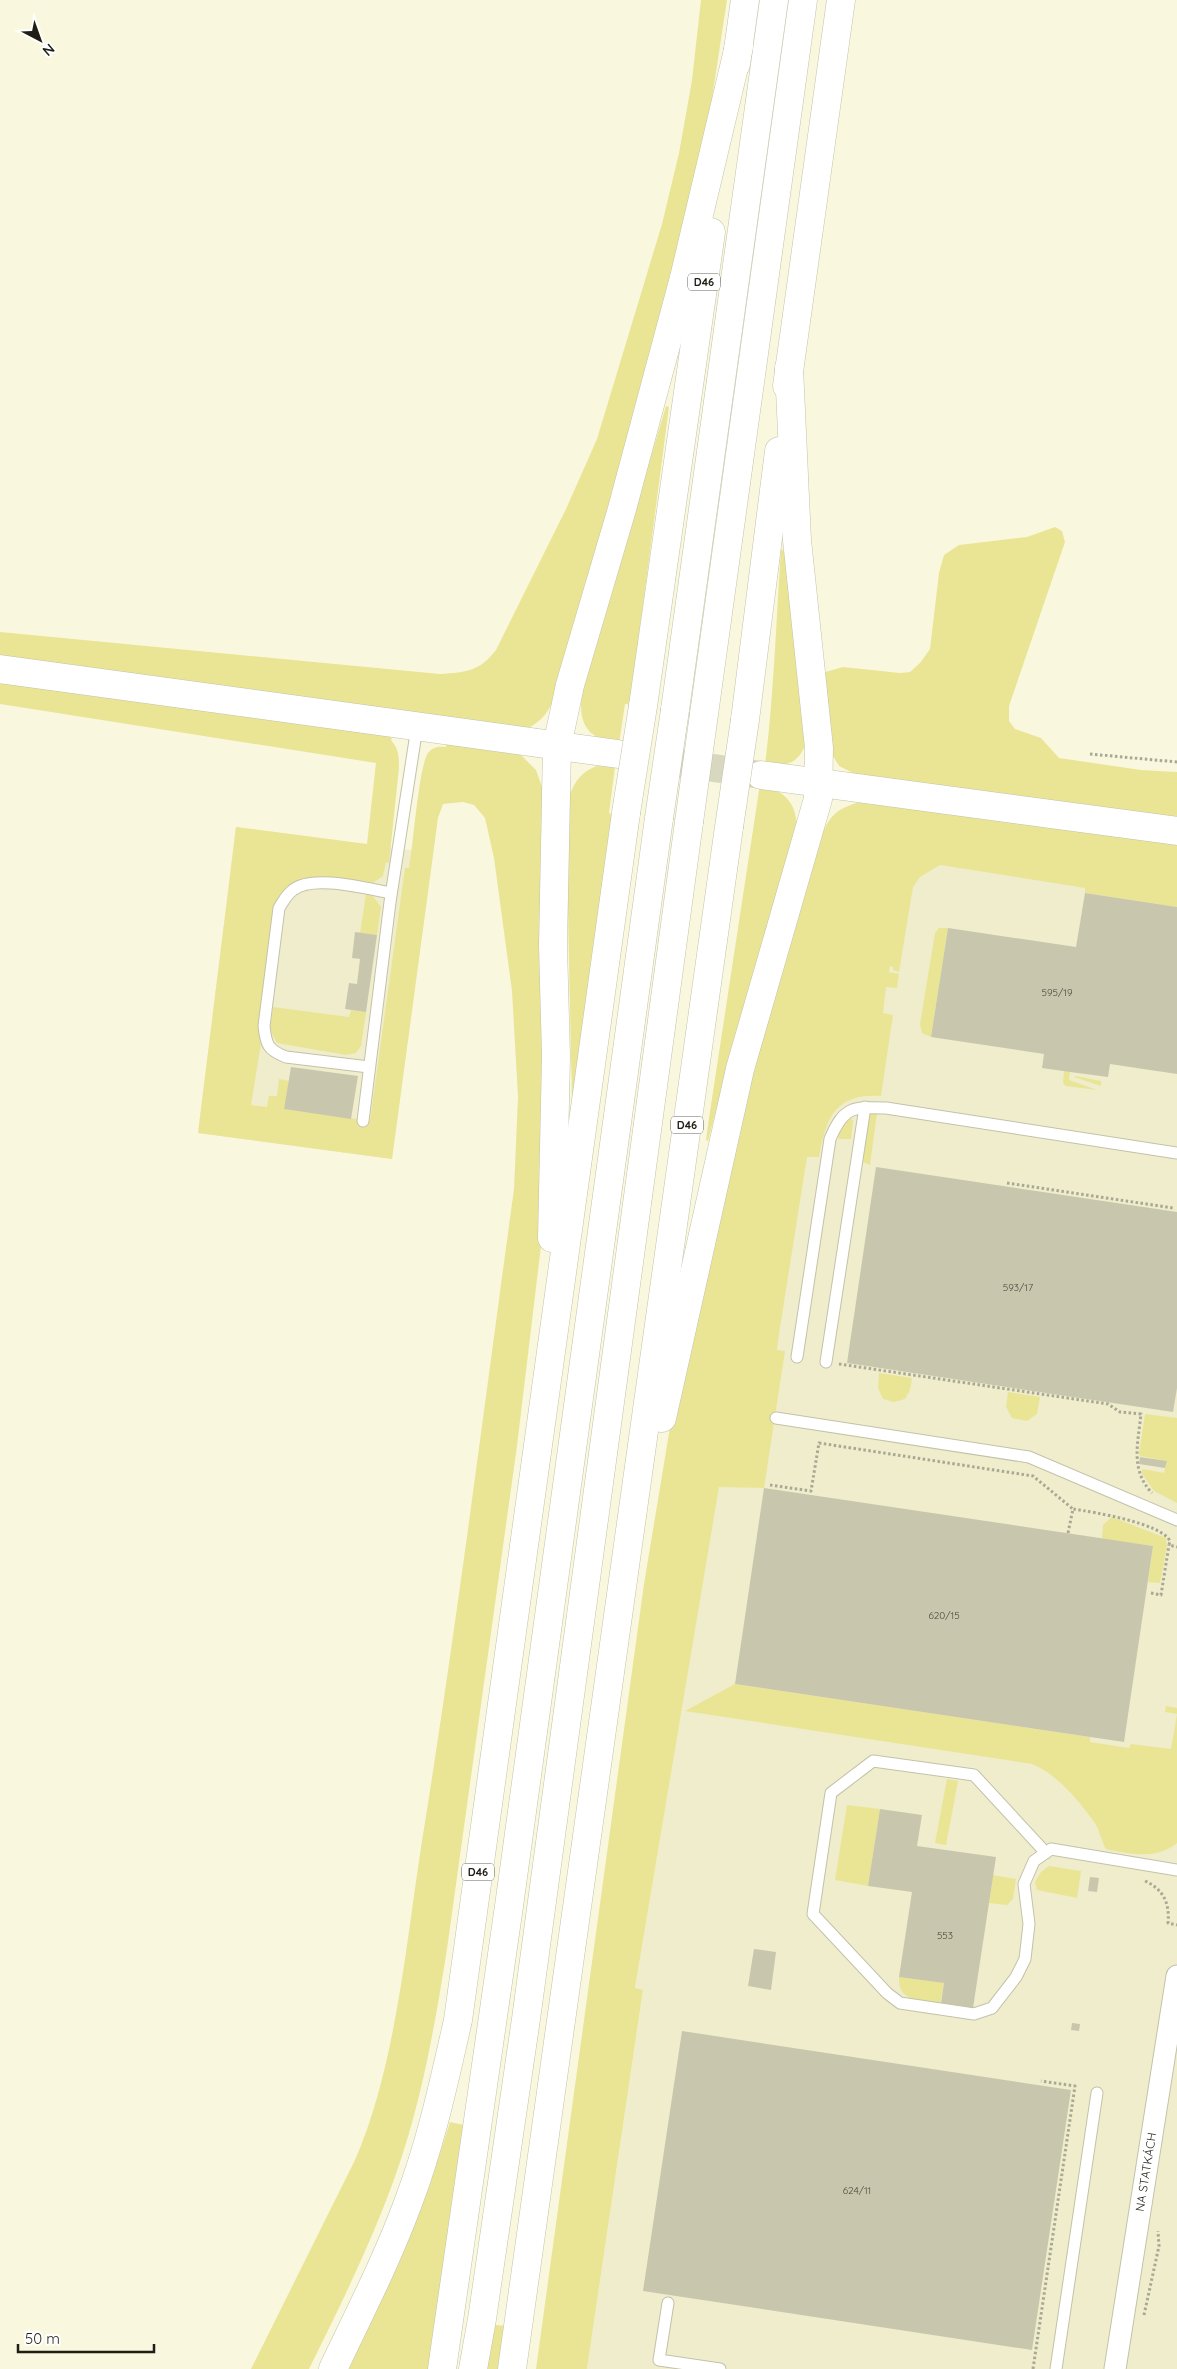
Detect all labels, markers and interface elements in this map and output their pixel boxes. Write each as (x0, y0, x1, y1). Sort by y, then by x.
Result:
north arrow (15, 15, 65, 65)
text: N (39, 40, 58, 60)
road number: D46 (688, 274, 720, 290)
house number: 595/19 (1042, 986, 1073, 999)
road number: D46 (671, 1116, 703, 1134)
house number: 593/17 (1003, 1281, 1033, 1294)
house number: 620/15 (928, 1609, 960, 1622)
road number: D46 (462, 1864, 494, 1880)
house number: 553 (937, 1929, 953, 1942)
street label: NA STATKÁCH (1132, 2131, 1159, 2213)
house number: 624/11 (843, 2184, 871, 2197)
scale bar (18, 2322, 154, 2354)
text: 50 m (25, 2329, 60, 2348)

